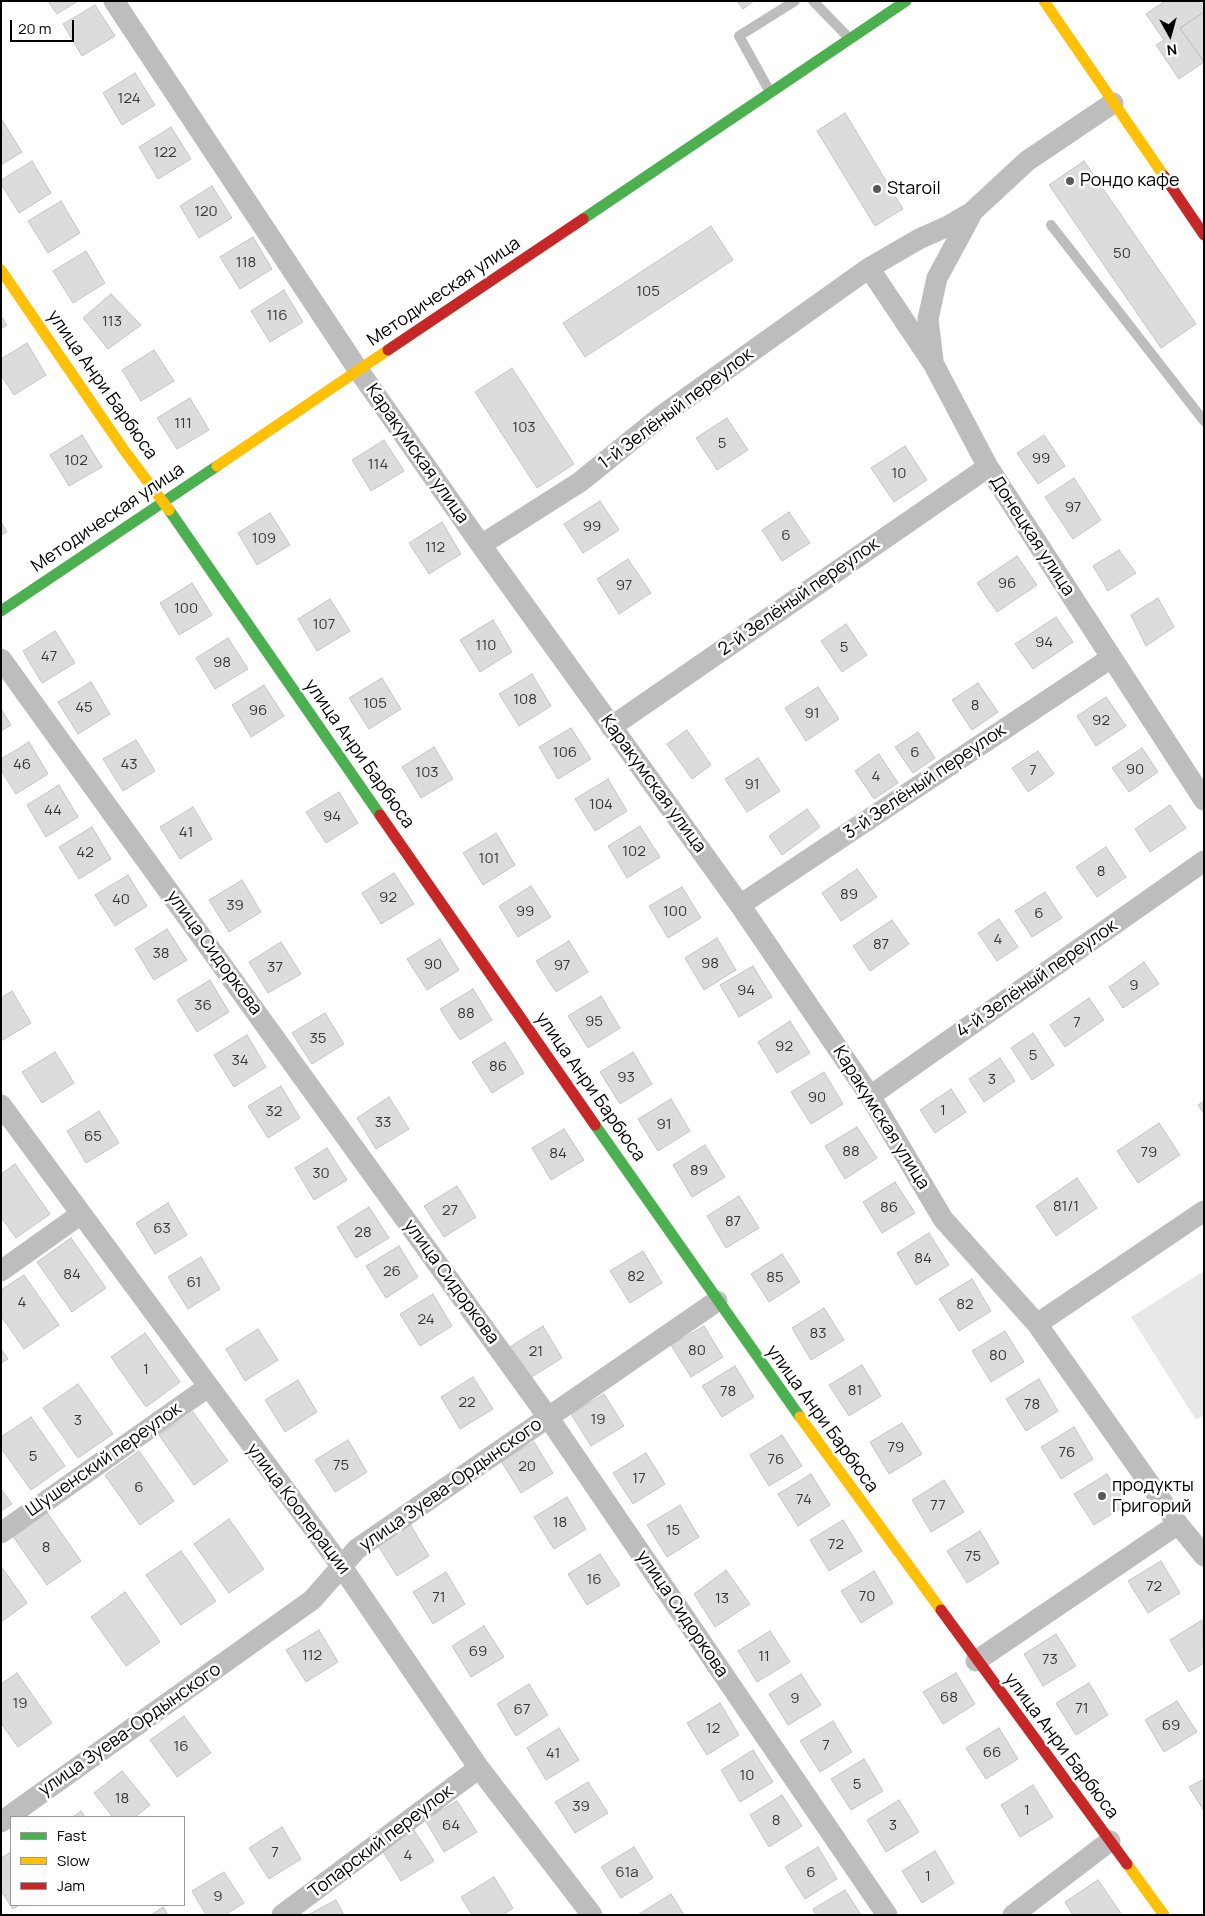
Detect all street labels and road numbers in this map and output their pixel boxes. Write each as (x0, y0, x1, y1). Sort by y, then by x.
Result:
street label: Методическая улица (363, 233, 525, 351)
street label: улица Анри Барбюса (42, 306, 162, 464)
street label: 1-й Зелёный переулок (594, 344, 758, 474)
street label: Каракумская улица (361, 380, 473, 528)
street label: Методическая улица (27, 459, 189, 577)
street label: Донецкая улица (985, 472, 1079, 600)
street label: 2-й Зелёный переулок (715, 533, 883, 661)
street label: улица Анри Барбюса (299, 675, 419, 833)
street label: Каракумская улица (596, 711, 710, 857)
street label: 3-й Зелёный переулок (840, 720, 1010, 844)
street label: улица Сидоркова (162, 887, 266, 1019)
street label: 4-й Зелёный переулок (952, 915, 1122, 1043)
street label: улица Анри Барбюса (530, 1008, 650, 1166)
street label: Каракумская улица (828, 1042, 934, 1194)
street label: улица Сидоркова (399, 1216, 503, 1348)
street label: улица Анри Барбюса (761, 1341, 883, 1497)
street label: Шушенский переулок (22, 1398, 186, 1522)
street label: улица Зуева-Ордынского (356, 1414, 546, 1556)
street label: улица Кооперации (242, 1439, 354, 1579)
street label: улица Сидоркова (631, 1546, 733, 1682)
street label: улица Зуева-Ордынского (35, 1659, 225, 1801)
street label: улица Анри Барбюса (999, 1669, 1123, 1823)
street label: Топарский переулок (305, 1781, 457, 1903)

